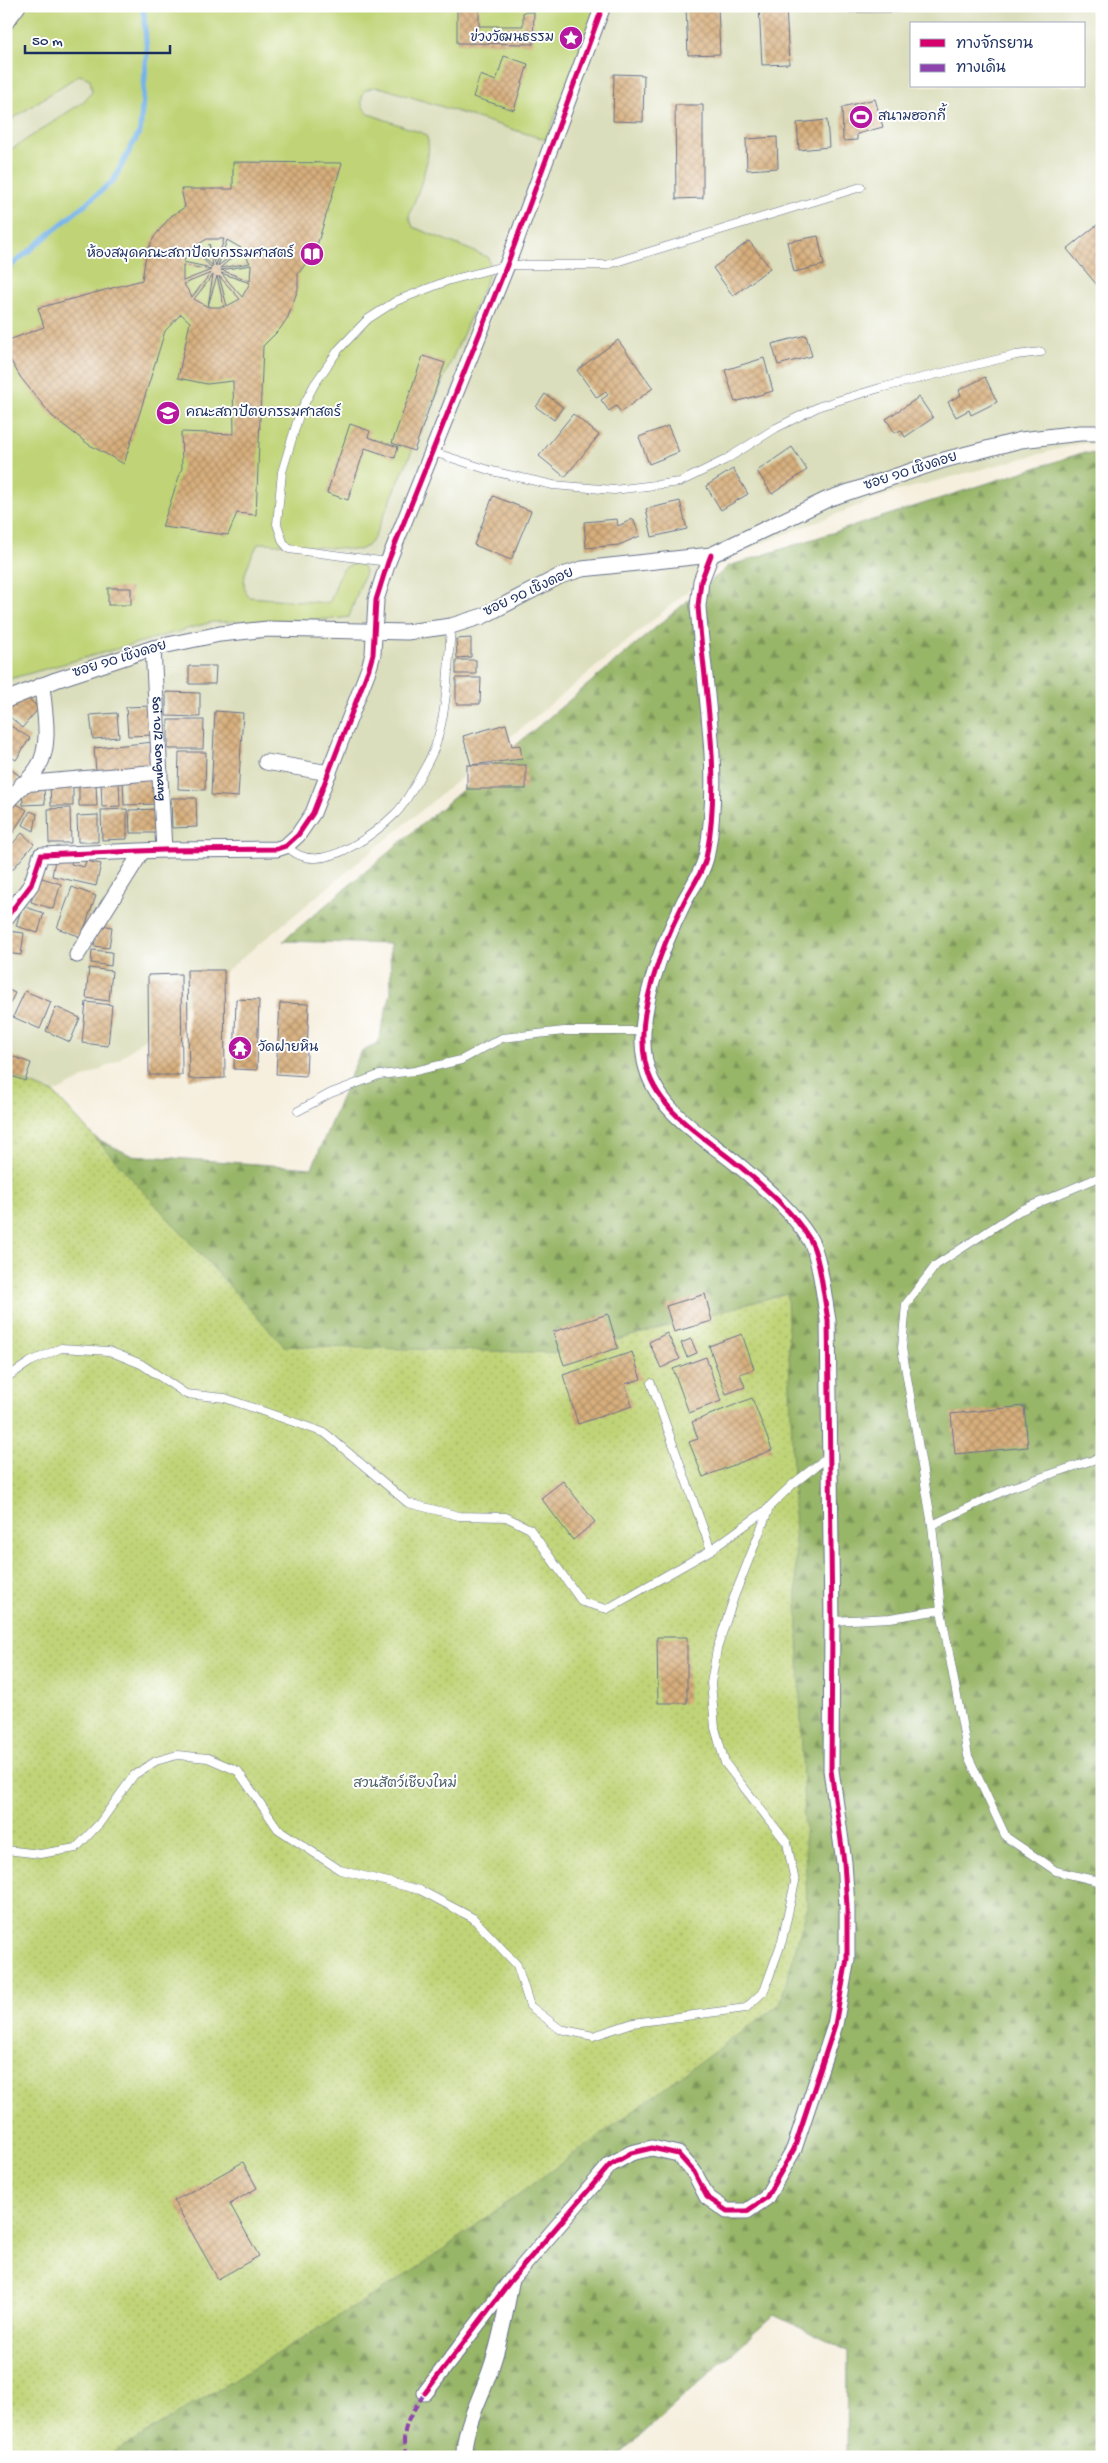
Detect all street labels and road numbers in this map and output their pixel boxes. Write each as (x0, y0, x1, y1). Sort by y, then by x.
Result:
street label: ซอย ๑๐ เชิงดอย (862, 448, 960, 495)
street label: ซอย ๑๐ เชิงดอย (481, 564, 577, 621)
street label: ซอย ๑๐ เชิงดอย (71, 637, 169, 682)
street label: Soi 10/2 Songnang (147, 696, 170, 802)

